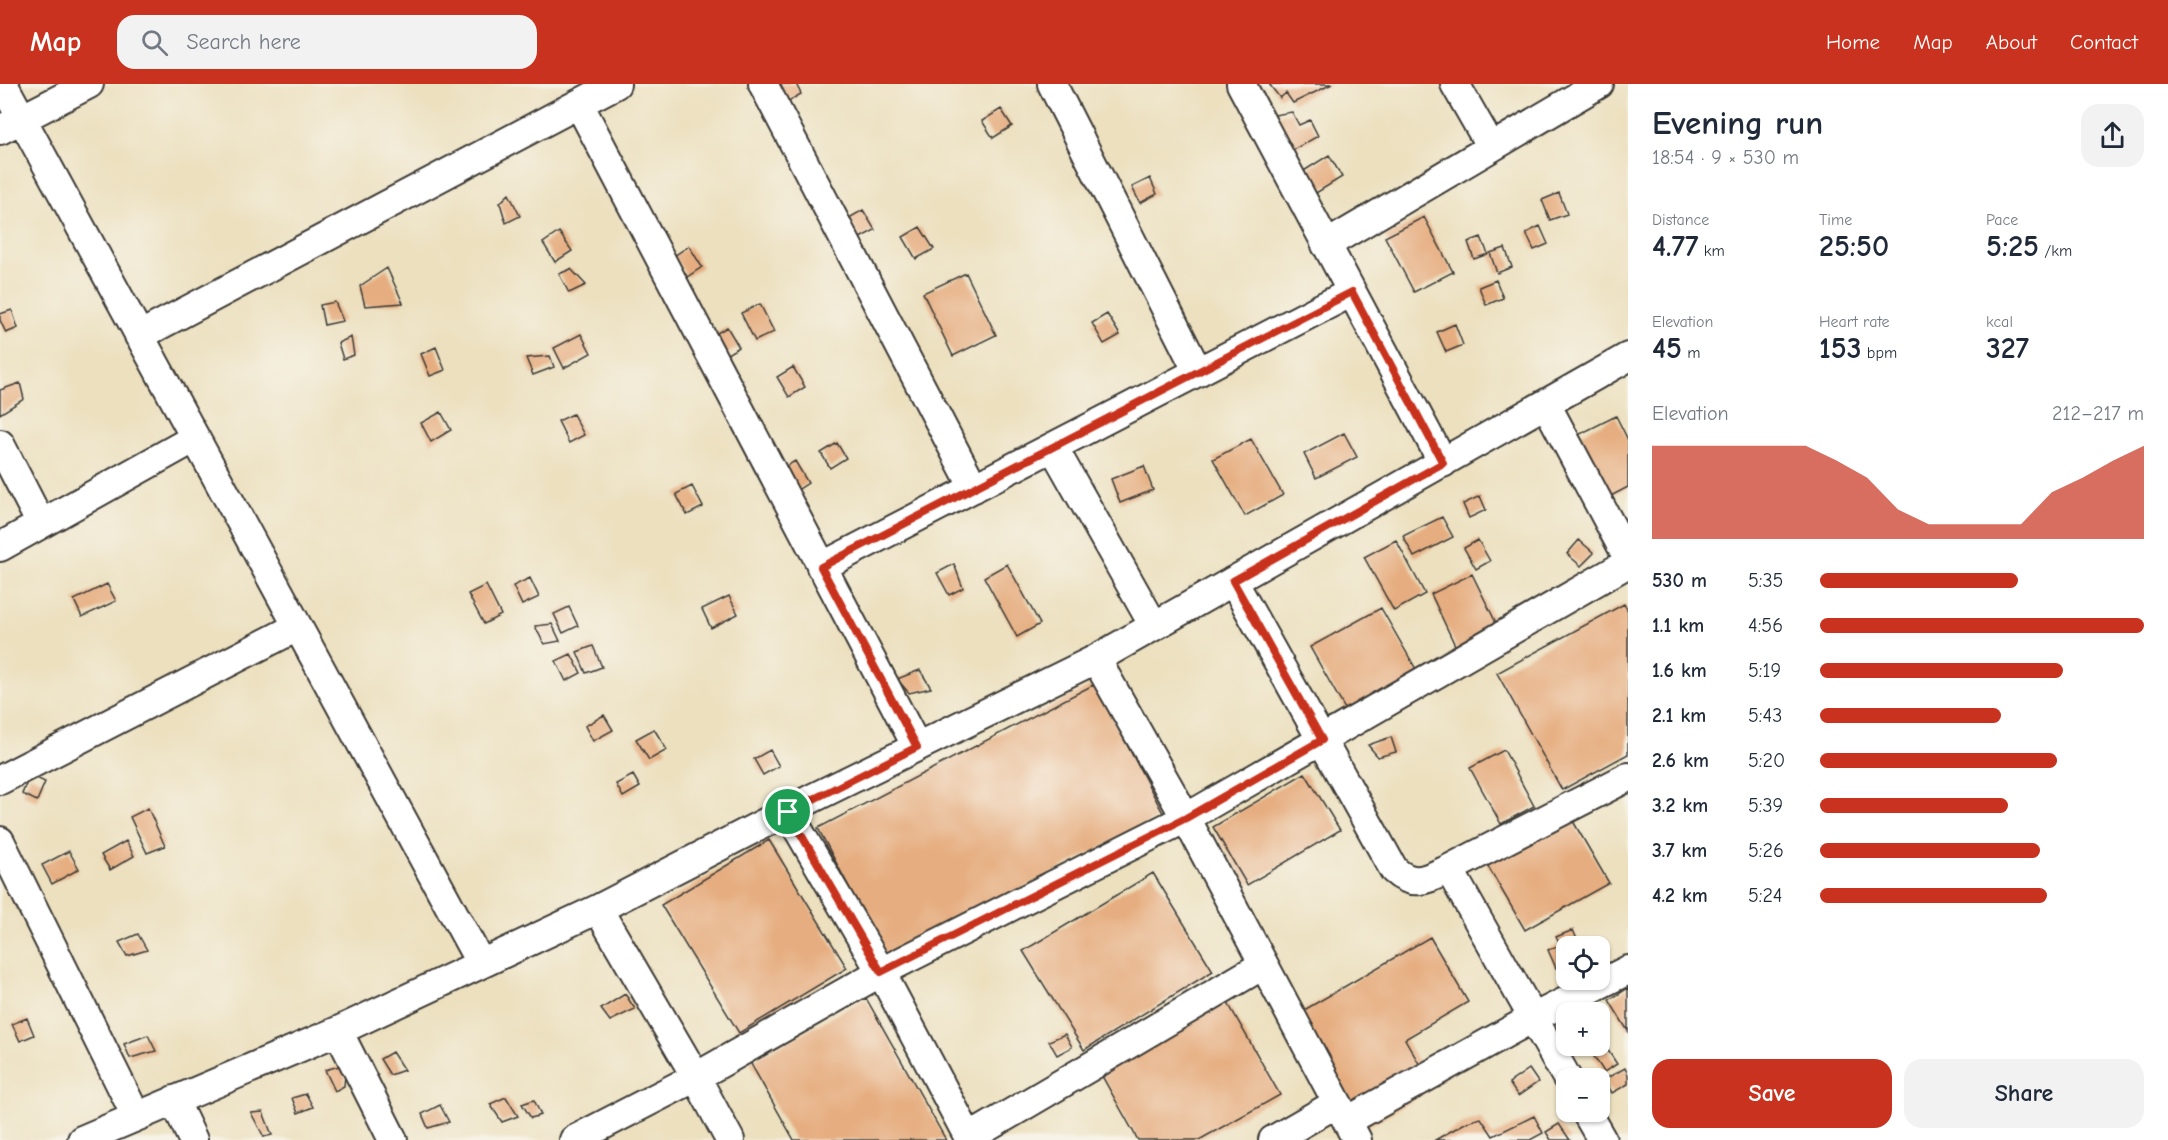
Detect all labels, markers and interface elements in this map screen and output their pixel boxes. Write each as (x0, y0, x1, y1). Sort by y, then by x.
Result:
search box (117, 15, 537, 69)
text: Map (30, 26, 81, 58)
icon: search (138, 26, 171, 59)
text: Search here (186, 29, 301, 55)
text: Home (1826, 30, 1880, 54)
text: Map (1913, 30, 1953, 54)
text: About (1986, 30, 2037, 54)
text: Contact (2070, 30, 2138, 54)
text: Evening run (1652, 104, 1823, 142)
button: share (2081, 104, 2144, 167)
text: 18:54 · 9 × 530 m (1652, 146, 1799, 169)
text: Distance (1652, 211, 1709, 229)
text: Time (1819, 211, 1852, 229)
text: Pace (1986, 211, 2018, 229)
text: 4.77 (1652, 229, 1699, 264)
text: 25:50 (1819, 229, 1889, 264)
text: 5:25 (1986, 229, 2039, 264)
text: km (1699, 242, 1725, 260)
text: /km (2039, 242, 2072, 260)
text: Elevation (1652, 313, 1713, 331)
text: Heart rate (1819, 313, 1890, 331)
text: kcal (1986, 313, 2013, 331)
text: 45 (1652, 331, 1682, 366)
text: 153 (1819, 331, 1862, 366)
text: 327 (1986, 331, 2029, 366)
text: m (1682, 344, 1701, 362)
text: bpm (1862, 344, 1897, 362)
text: Elevation (1652, 402, 1729, 425)
text: 212–217 m (2052, 402, 2144, 425)
text: 530 m (1652, 569, 1707, 592)
text: 5:35 (1748, 569, 1783, 592)
text: 1.1 km (1652, 614, 1704, 637)
text: 4:56 (1748, 614, 1783, 637)
text: 1.6 km (1652, 659, 1707, 682)
text: 5:19 (1748, 659, 1781, 682)
text: 2.1 km (1652, 704, 1706, 727)
text: 5:43 (1748, 704, 1782, 727)
text: 2.6 km (1652, 749, 1709, 772)
text: 5:20 (1748, 749, 1785, 772)
pin (762, 786, 813, 837)
text: 3.2 km (1652, 794, 1708, 817)
text: 5:39 (1748, 794, 1783, 817)
icon: arrive (771, 795, 804, 828)
text: 3.7 km (1652, 839, 1707, 862)
text: 5:26 (1748, 839, 1784, 862)
text: 4.2 km (1652, 884, 1708, 907)
text: 5:24 (1748, 884, 1783, 907)
map controls (1556, 936, 1610, 1122)
button: locate (1556, 936, 1610, 990)
button: + (1556, 1002, 1610, 1056)
button: Save (1652, 1059, 1892, 1128)
button: Share (1904, 1059, 2144, 1128)
button: − (1556, 1068, 1610, 1122)

